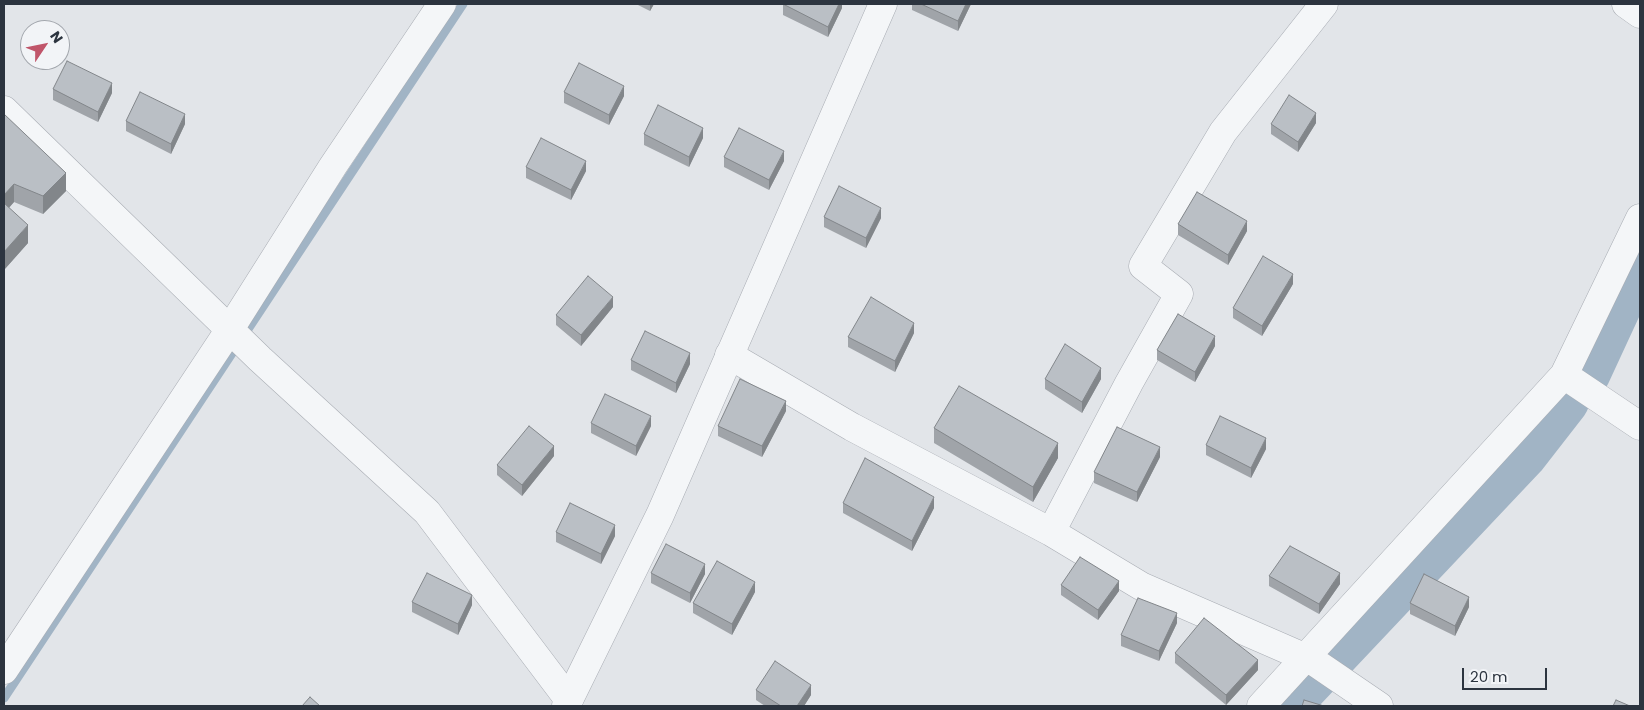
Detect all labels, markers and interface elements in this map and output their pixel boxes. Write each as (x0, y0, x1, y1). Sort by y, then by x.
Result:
north arrow (20, 20, 70, 70)
text: N (45, 27, 68, 47)
scale bar (1464, 658, 1549, 690)
text: 20 m (1470, 666, 1508, 687)

